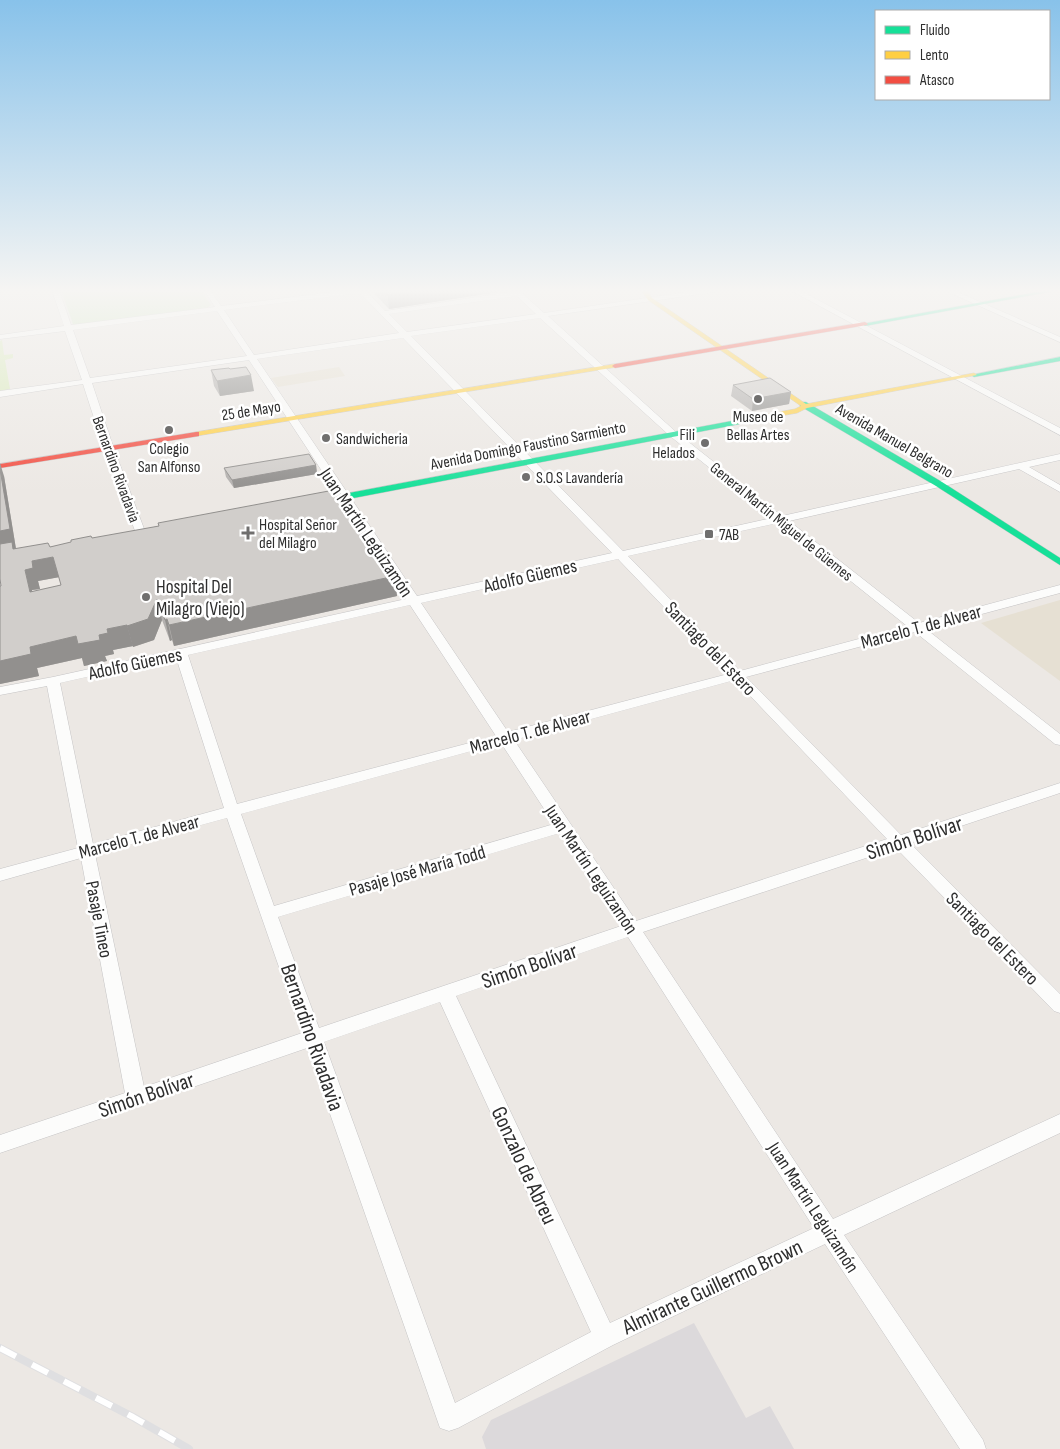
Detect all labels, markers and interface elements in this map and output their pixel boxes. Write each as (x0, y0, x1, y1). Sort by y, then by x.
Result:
legend (875, 10, 1050, 100)
text: Fluido (920, 21, 950, 40)
text: Lento (920, 46, 949, 65)
text: Atasco (919, 71, 954, 90)
marker: Museo de Bellas Artes (752, 393, 764, 405)
street label: 25 de Mayo (220, 397, 282, 426)
street label: Avenida Manuel Belgrano (831, 399, 956, 483)
place label: Museo de Bellas Artes (727, 408, 790, 445)
street label: Bernardino Rivadavia (88, 414, 144, 525)
street label: Avenida Domingo Faustino Sarmiento (428, 418, 627, 475)
marker: Colegio San Alfonso (163, 424, 175, 436)
place label: Fili Helados (652, 426, 695, 463)
place label: Sandwicheria (336, 430, 408, 449)
marker: Sandwicheria (320, 432, 332, 444)
marker: Fili Helados (699, 437, 711, 449)
place label: Colegio San Alfonso (138, 440, 200, 477)
street label: General Martín Miguel de Güemes (706, 459, 856, 586)
street label: Juan Martín Leguizamón (313, 463, 417, 602)
place label: S.O.S Lavandería (536, 469, 623, 488)
marker: S.O.S Lavandería (520, 471, 532, 483)
place label: Hospital Señor del Milagro (259, 516, 337, 553)
marker: Hospital Señor del Milagro (241, 526, 255, 540)
place label: 7AB (719, 526, 739, 545)
marker: 7AB (703, 528, 715, 540)
street label: Adolfo Güemes (481, 555, 579, 599)
place label: Hospital Del Milagro (Viejo) (156, 576, 245, 621)
marker: Hospital Del Milagro (Viejo) (140, 591, 152, 603)
street label: Santiago del Estero (659, 597, 761, 701)
street label: Marcelo T. de Alvear (858, 600, 985, 655)
street label: Adolfo Güemes (86, 643, 184, 686)
street label: Marcelo T. de Alvear (467, 705, 594, 760)
street label: Juan Martín Leguizamón (538, 800, 642, 939)
street label: Marcelo T. de Alvear (76, 810, 203, 865)
street label: Simón Bolívar (863, 810, 966, 867)
street label: Pasaje José María Todd (347, 841, 488, 902)
street label: Pasaje Tineo (80, 879, 117, 960)
street label: Santiago del Estero (941, 888, 1043, 990)
street label: Simón Bolívar (478, 937, 581, 995)
street label: Bernardino Rivadavia (274, 960, 349, 1114)
street label: Simón Bolívar (95, 1066, 198, 1124)
street label: Gonzalo de Abreu (485, 1102, 563, 1229)
street label: Juan Martín Leguizamón (761, 1137, 863, 1277)
street label: Almirante Guillermo Brown (617, 1234, 807, 1341)

